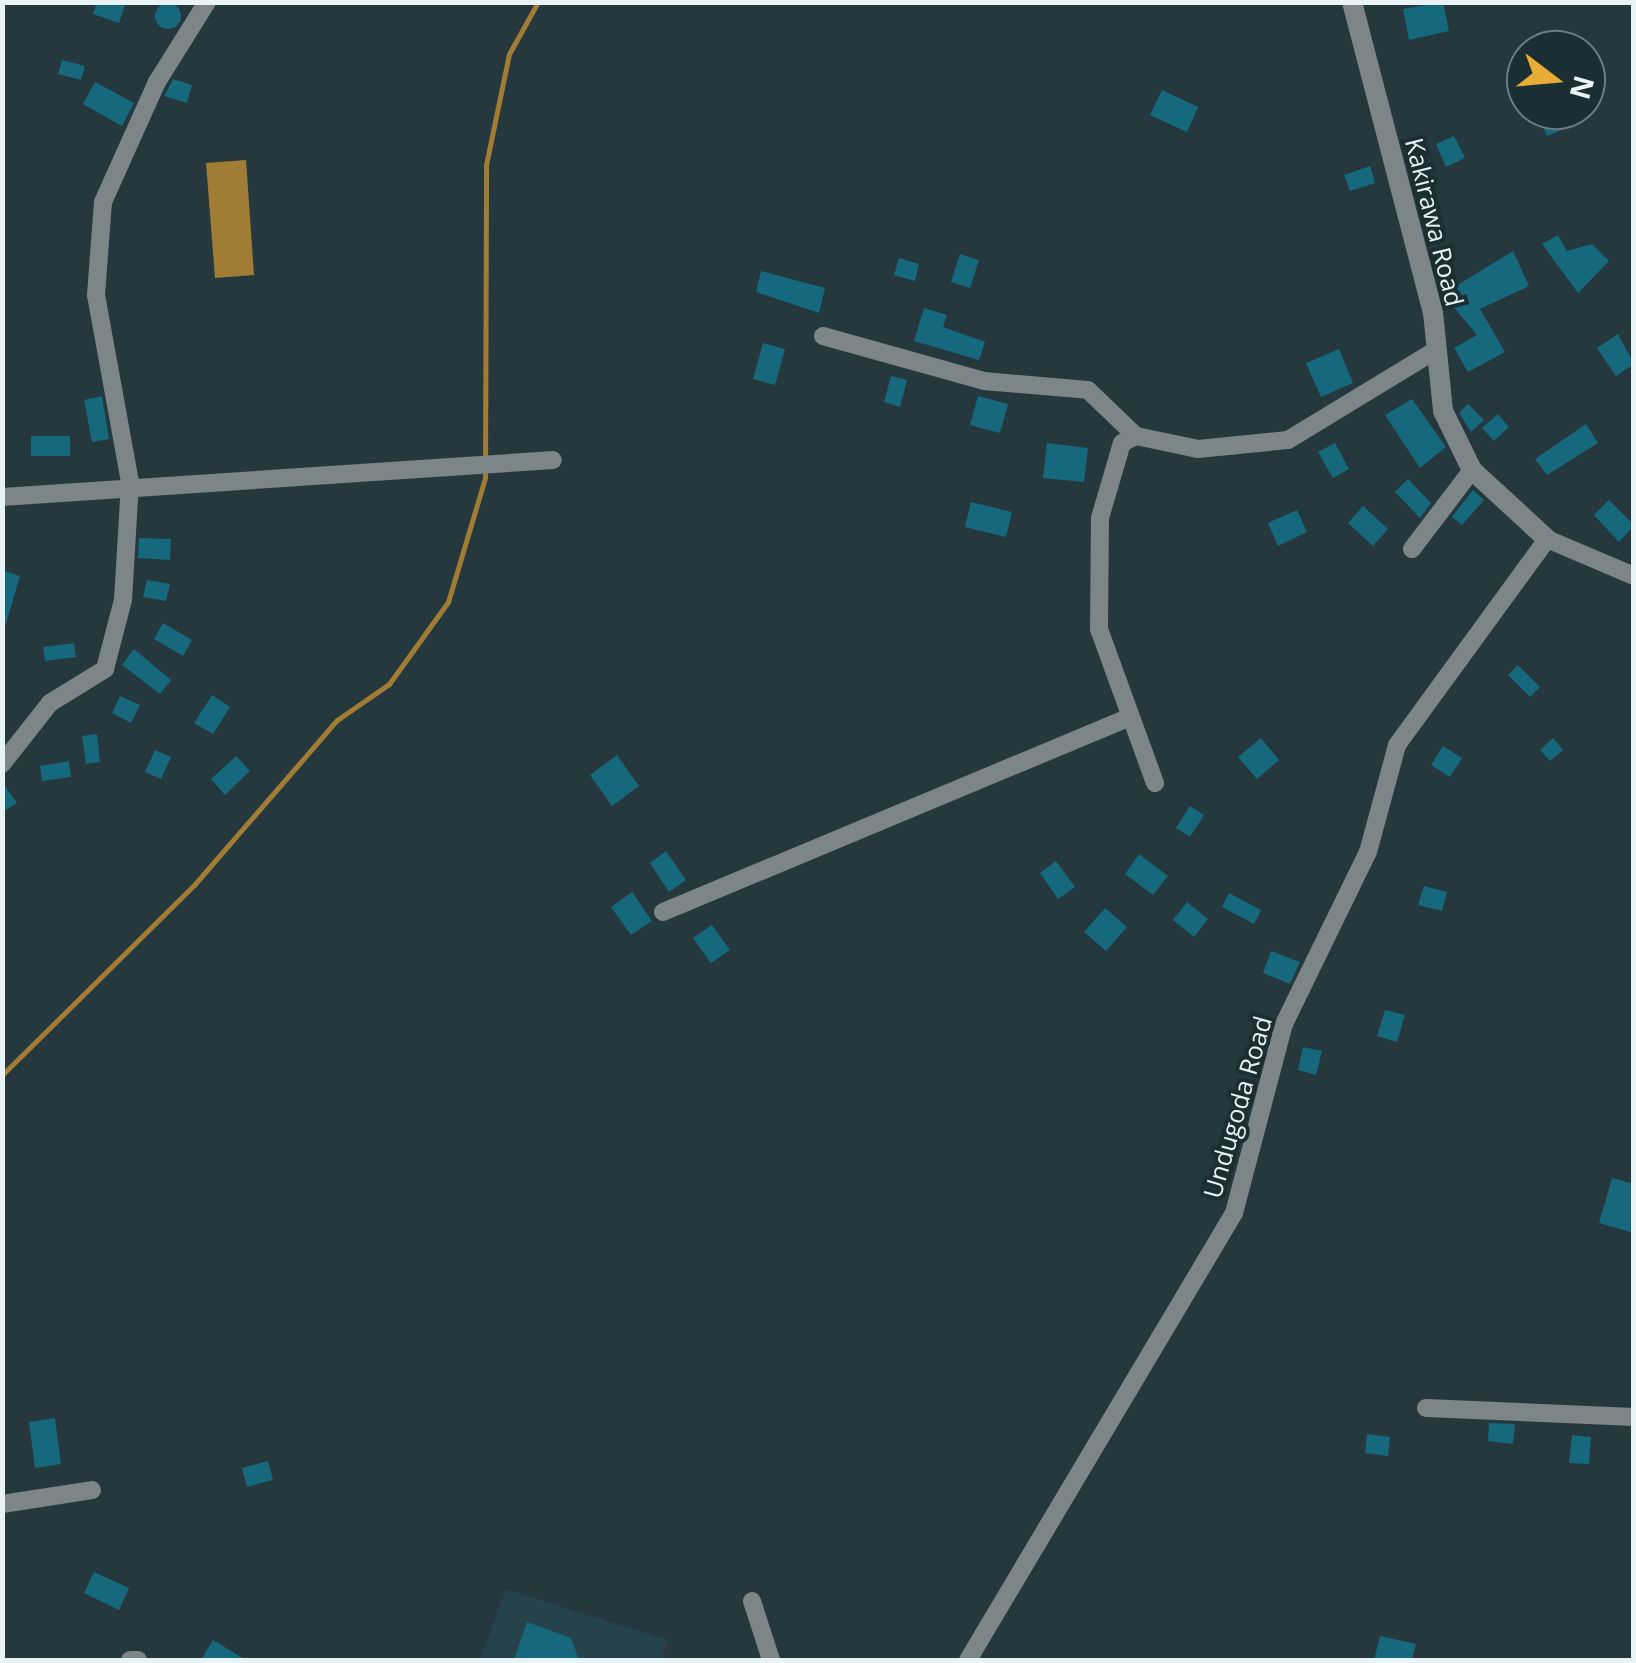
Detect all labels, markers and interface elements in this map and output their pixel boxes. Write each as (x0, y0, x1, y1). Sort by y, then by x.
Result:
north arrow (1506, 30, 1606, 130)
text: N (1562, 72, 1604, 104)
street label: Kakirawa Road (1400, 135, 1470, 309)
street label: Undugoda Road (1197, 1012, 1277, 1202)

